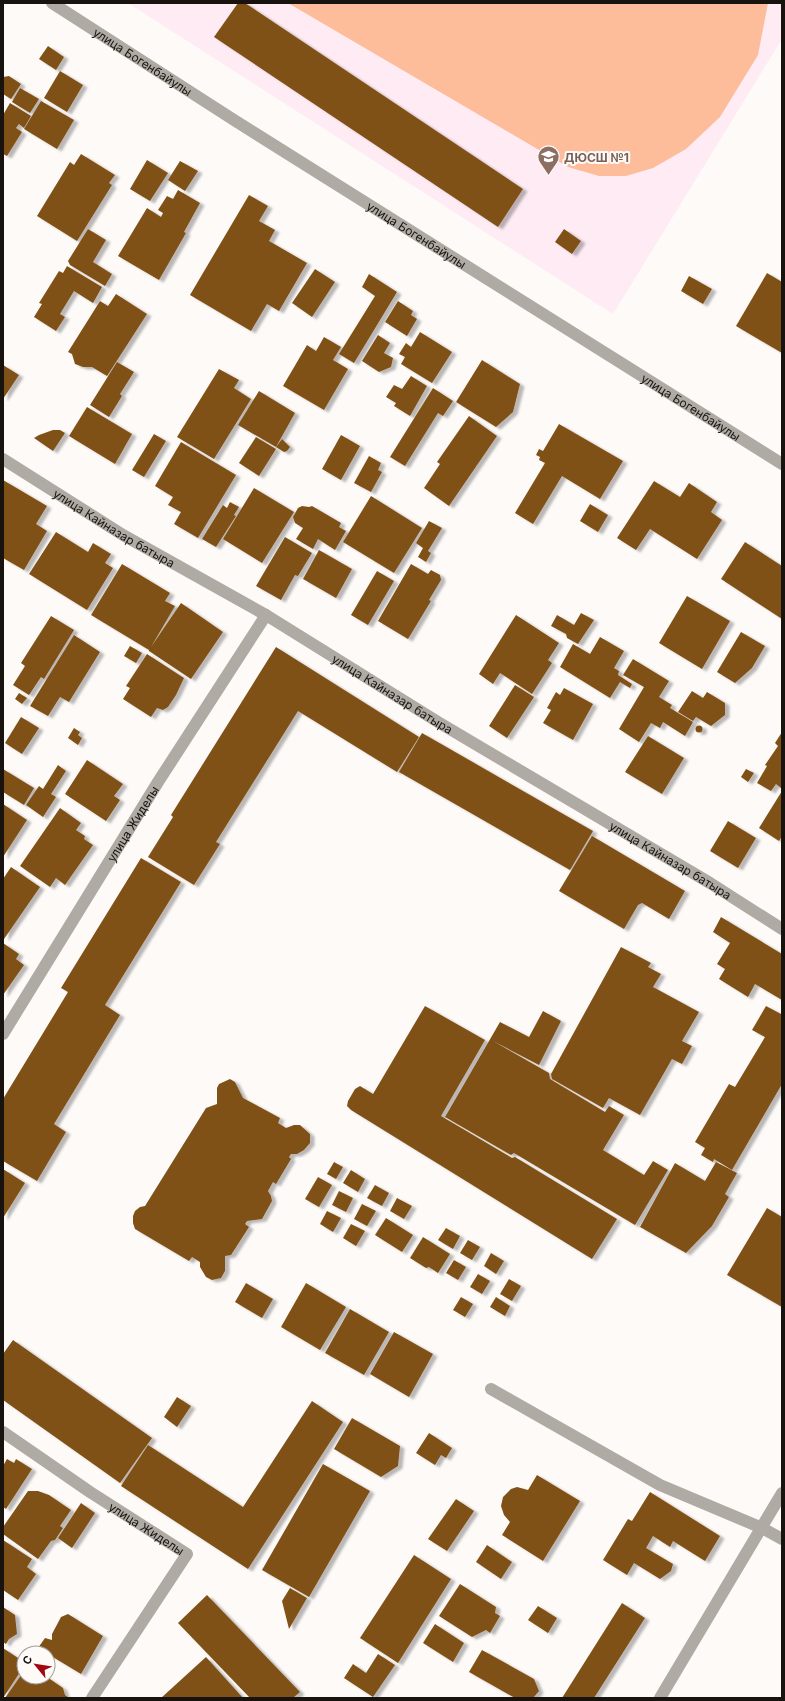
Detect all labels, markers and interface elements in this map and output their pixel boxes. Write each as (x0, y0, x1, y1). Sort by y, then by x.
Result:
street label: улица Богенбайулы (91, 24, 195, 99)
school or university icon: ДЮСШ №1 (535, 144, 561, 177)
place label: ДЮСШ №1 (564, 150, 629, 165)
street label: улица Богенбайулы (364, 198, 469, 271)
street label: улица Богенбайулы (639, 370, 743, 444)
street label: улица Кайназар батыра (51, 485, 178, 570)
street label: улица Кайназар батыра (329, 651, 456, 737)
street label: улица Жиделы (103, 783, 161, 864)
street label: улица Кайназар батыра (607, 818, 734, 902)
street label: улица Жиделы (106, 1499, 187, 1558)
north arrow (16, 1645, 56, 1685)
text: С (19, 1653, 35, 1667)

